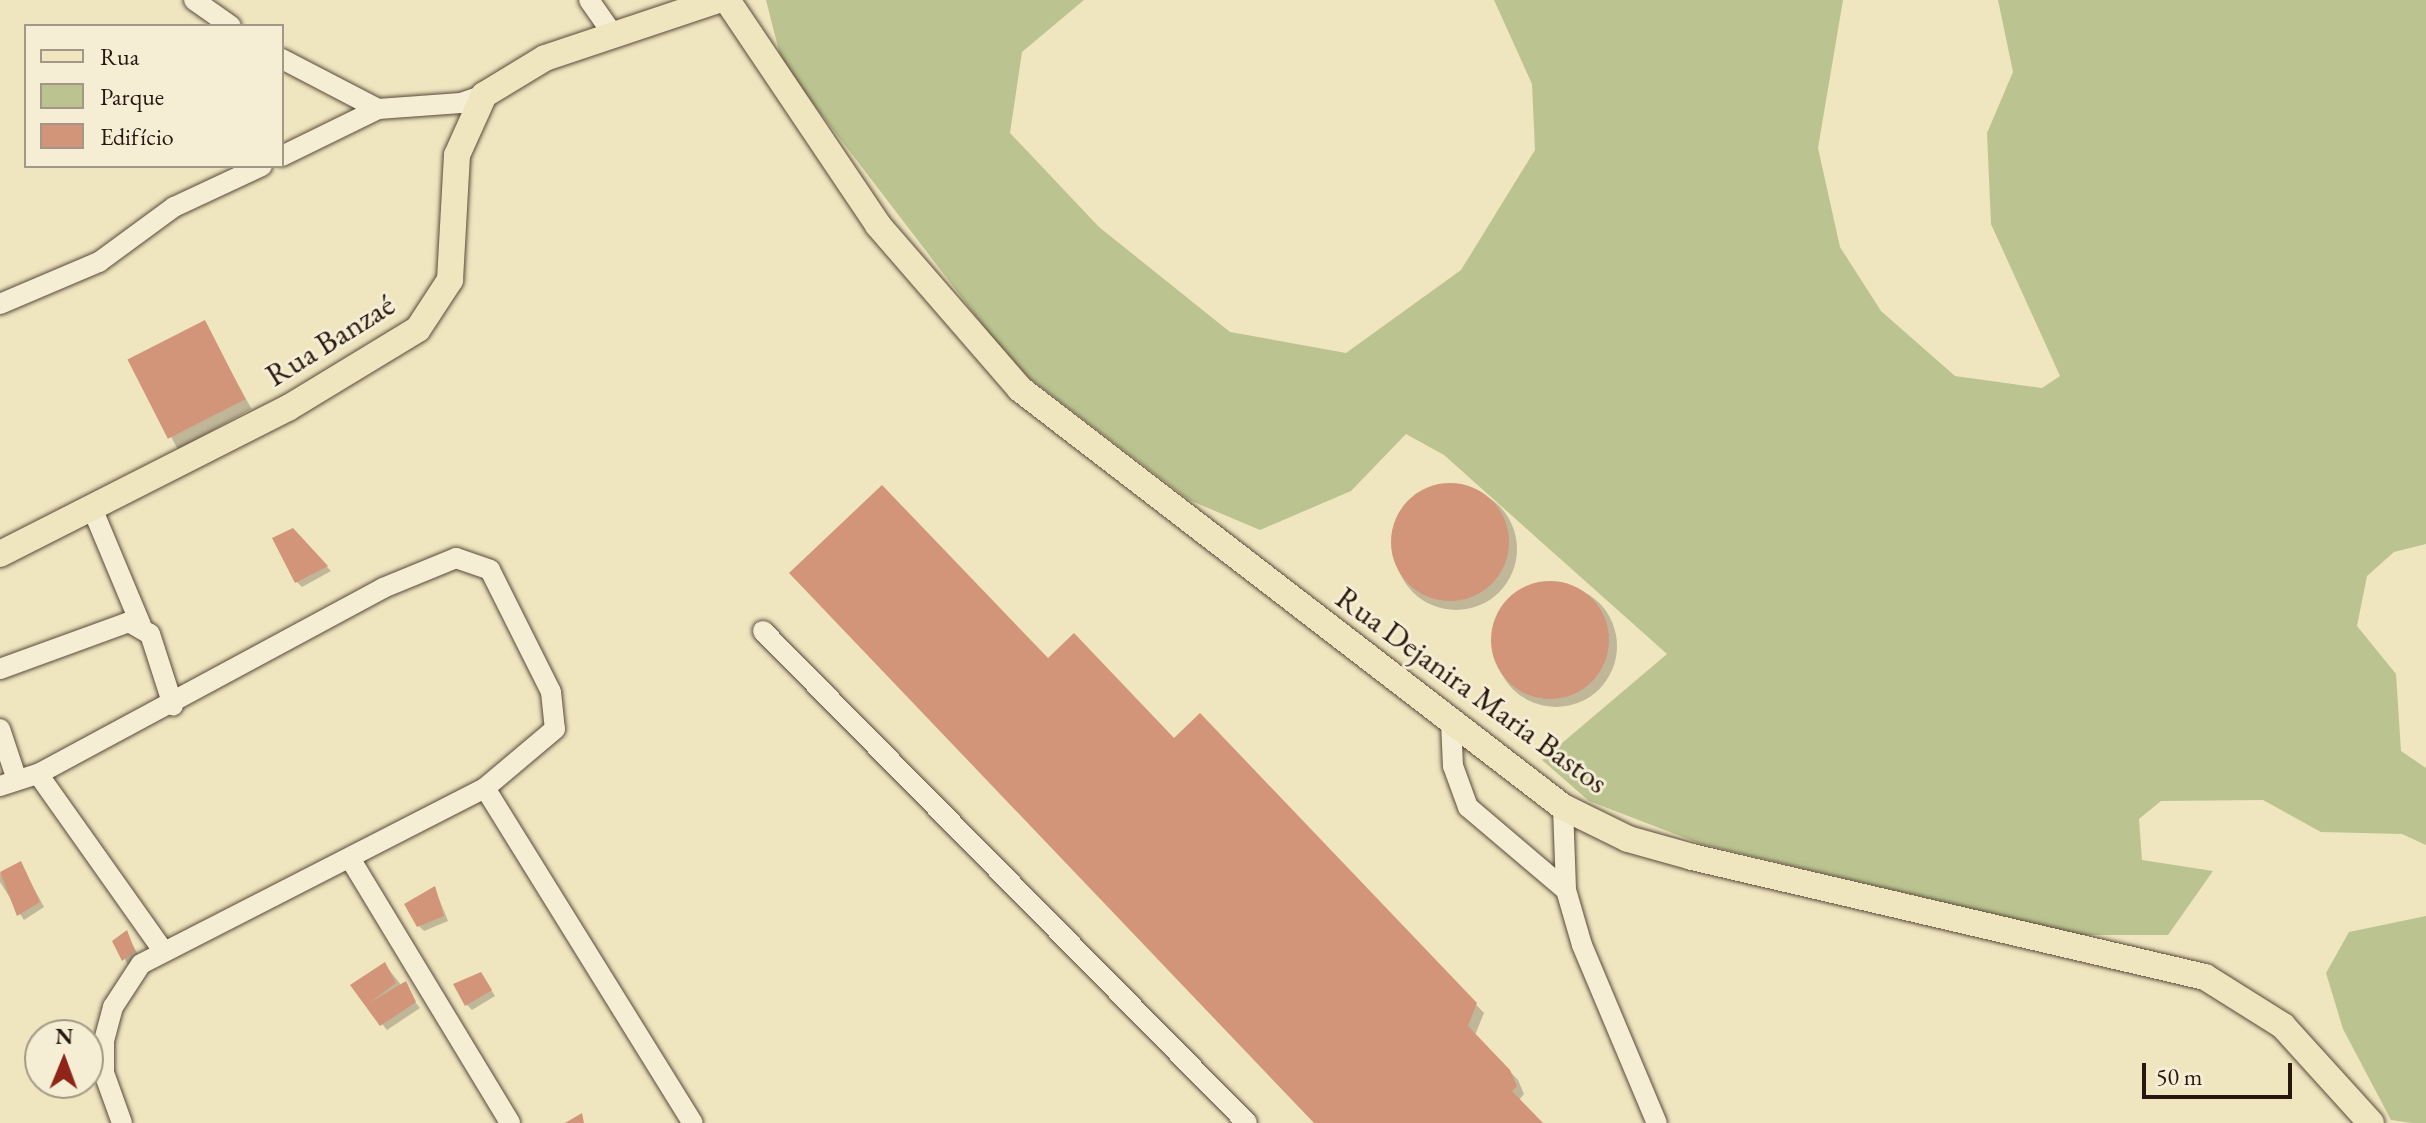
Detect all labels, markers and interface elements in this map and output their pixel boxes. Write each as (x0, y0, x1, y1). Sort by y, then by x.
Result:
legend (24, 24, 284, 168)
text: Rua (100, 41, 139, 72)
text: Parque (100, 81, 164, 112)
text: Edifício (100, 121, 174, 152)
street label: Rua Banzaé (259, 285, 401, 395)
street label: Rua Dejanira Maria Bastos (1329, 578, 1615, 802)
north arrow (24, 1019, 104, 1099)
text: N (55, 1022, 74, 1051)
scale bar (2146, 1047, 2296, 1097)
text: 50 m (2156, 1061, 2203, 1092)

